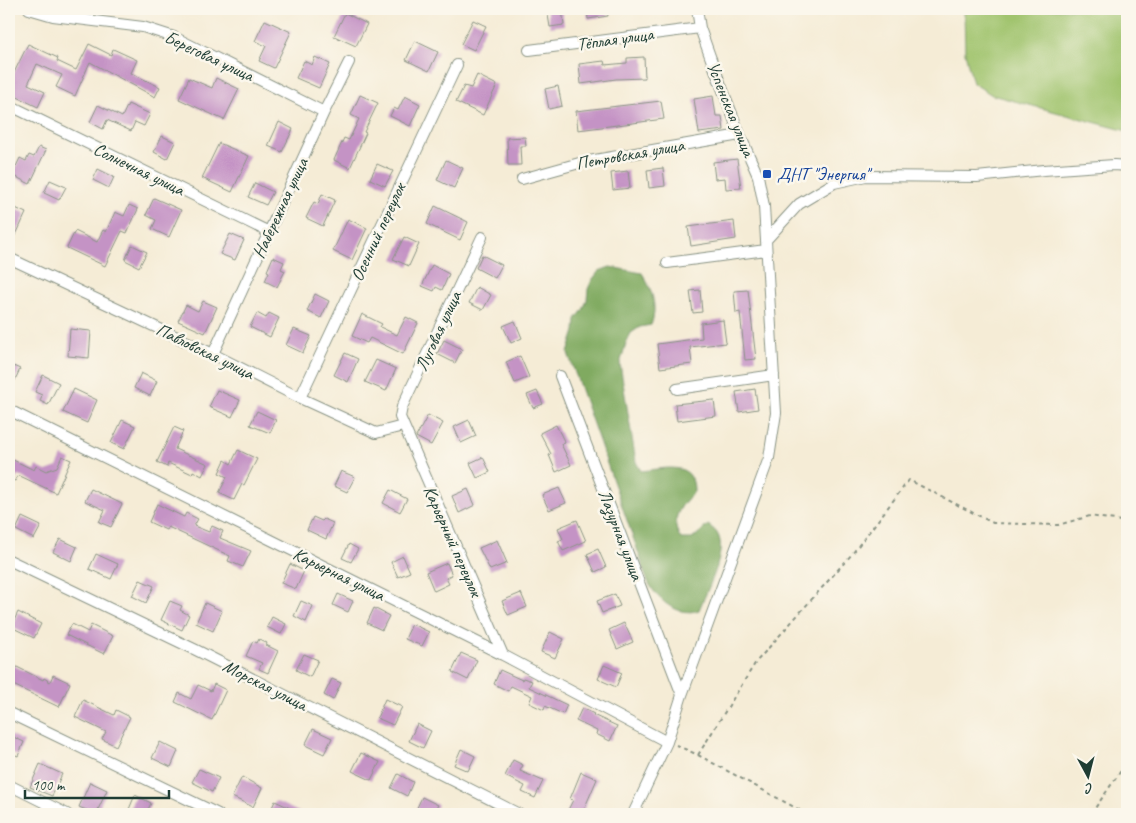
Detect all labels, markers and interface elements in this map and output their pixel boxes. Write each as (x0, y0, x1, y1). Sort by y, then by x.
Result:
street label: Тёплая улица (575, 23, 656, 55)
street label: Береговая улица (161, 26, 259, 87)
street label: Успенская улица (702, 58, 761, 161)
street label: Петровская улица (574, 133, 687, 174)
street label: Солнечная улица (90, 138, 189, 201)
street label: Набережная улица (247, 153, 314, 262)
place label: ДНТ "Энергия" (777, 163, 873, 185)
marker: ДНТ "Энергия" (761, 168, 773, 180)
street label: Осенний переулок (346, 177, 411, 285)
street label: Луговая улица (410, 287, 467, 374)
street label: Павловская улица (153, 318, 259, 385)
street label: Карьерный переулок (419, 482, 488, 602)
street label: Лазурная улица (593, 487, 649, 585)
street label: Карьерная улица (290, 542, 389, 606)
street label: Морская улица (219, 654, 312, 716)
north arrow (1064, 750, 1114, 800)
scale bar (25, 768, 169, 800)
text: 100 m (32, 776, 66, 795)
text: С (1083, 780, 1094, 798)

